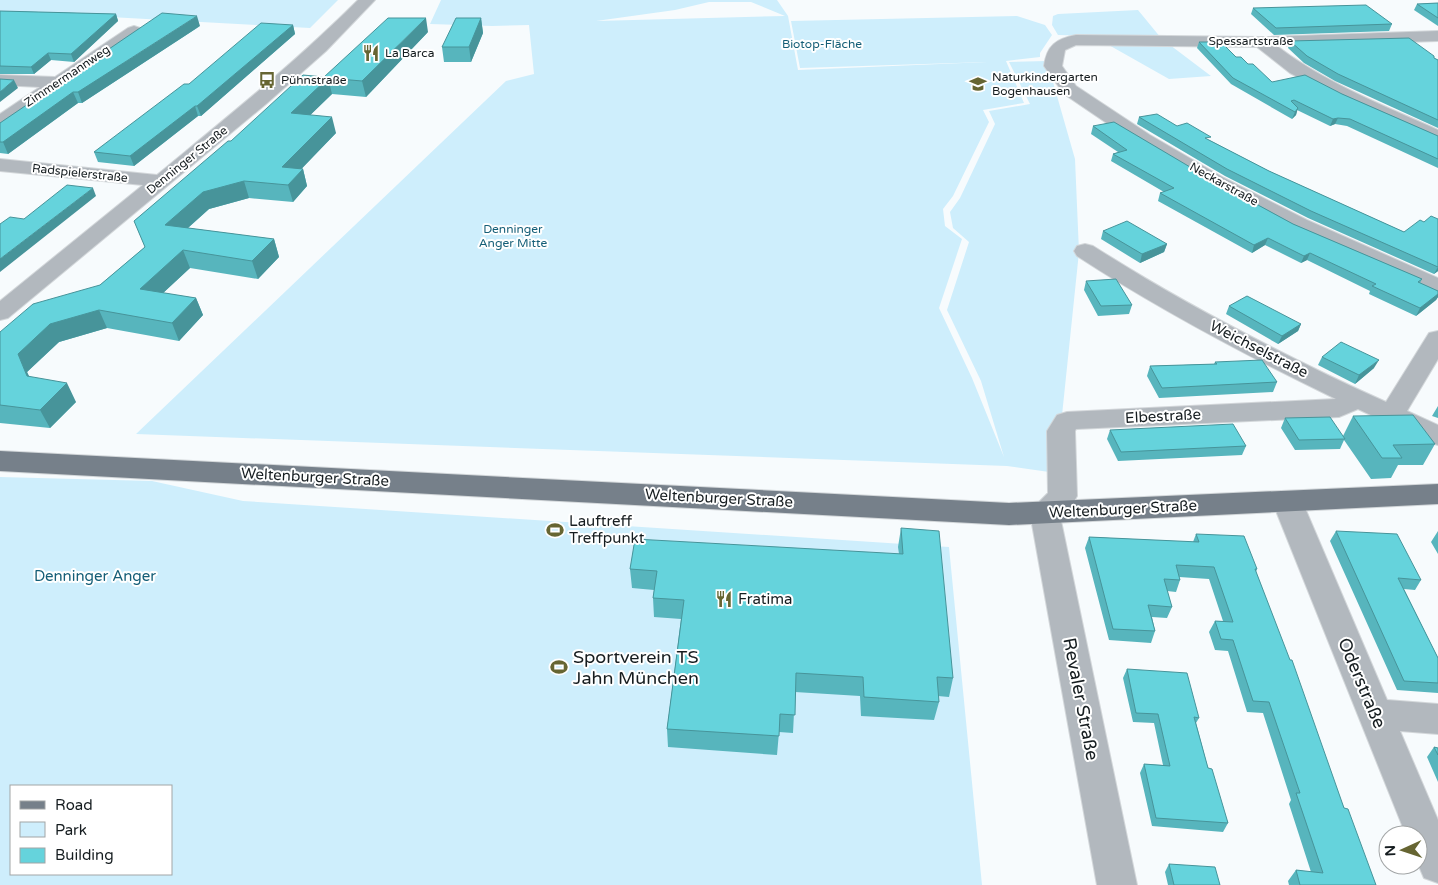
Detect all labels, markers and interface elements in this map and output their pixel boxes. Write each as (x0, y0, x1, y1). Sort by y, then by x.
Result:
street label: Spessartstraße (1209, 34, 1294, 48)
park label: Biotop-Fläche (782, 37, 862, 51)
street label: Zimmermannweg (22, 42, 112, 110)
restaurant icon: La Barca (361, 43, 381, 63)
place label: La Barca (385, 46, 434, 60)
bus stop icon: Pühnstraße (257, 70, 277, 90)
place label: Naturkindergarten Bogenhausen (992, 70, 1098, 98)
place label: Pühnstraße (281, 73, 347, 87)
school or university icon: Naturkindergarten Bogenhausen (968, 74, 988, 94)
street label: Denninger Straße (144, 123, 230, 197)
street label: Neckarstraße (1187, 159, 1261, 209)
street label: Radspielerstraße (31, 161, 129, 185)
park label: Denninger Anger Mitte (479, 222, 548, 250)
street label: Weichselstraße (1207, 316, 1311, 382)
street label: Elbestraße (1125, 405, 1201, 427)
street label: Weltenburger Straße (241, 464, 389, 490)
street label: Weltenburger Straße (645, 485, 793, 511)
street label: Weltenburger Straße (1049, 496, 1197, 522)
place label: Lauftreff Treffpunkt (569, 512, 645, 547)
sports icon: Lauftreff Treffpunkt (545, 520, 565, 540)
park label: Denninger Anger (34, 567, 156, 585)
restaurant icon: Fratima (714, 589, 734, 609)
place label: Fratima (738, 590, 792, 608)
street label: Oderstraße (1333, 634, 1391, 732)
street label: Revaler Straße (1058, 636, 1104, 762)
place label: Sportverein TS Jahn München (573, 646, 699, 689)
sports icon: Sportverein TS Jahn München (549, 657, 569, 677)
legend (10, 785, 172, 875)
text: Road (55, 796, 93, 814)
text: Park (55, 821, 87, 839)
north arrow (1378, 825, 1428, 875)
text: N (1382, 845, 1399, 857)
text: Building (55, 846, 114, 864)

